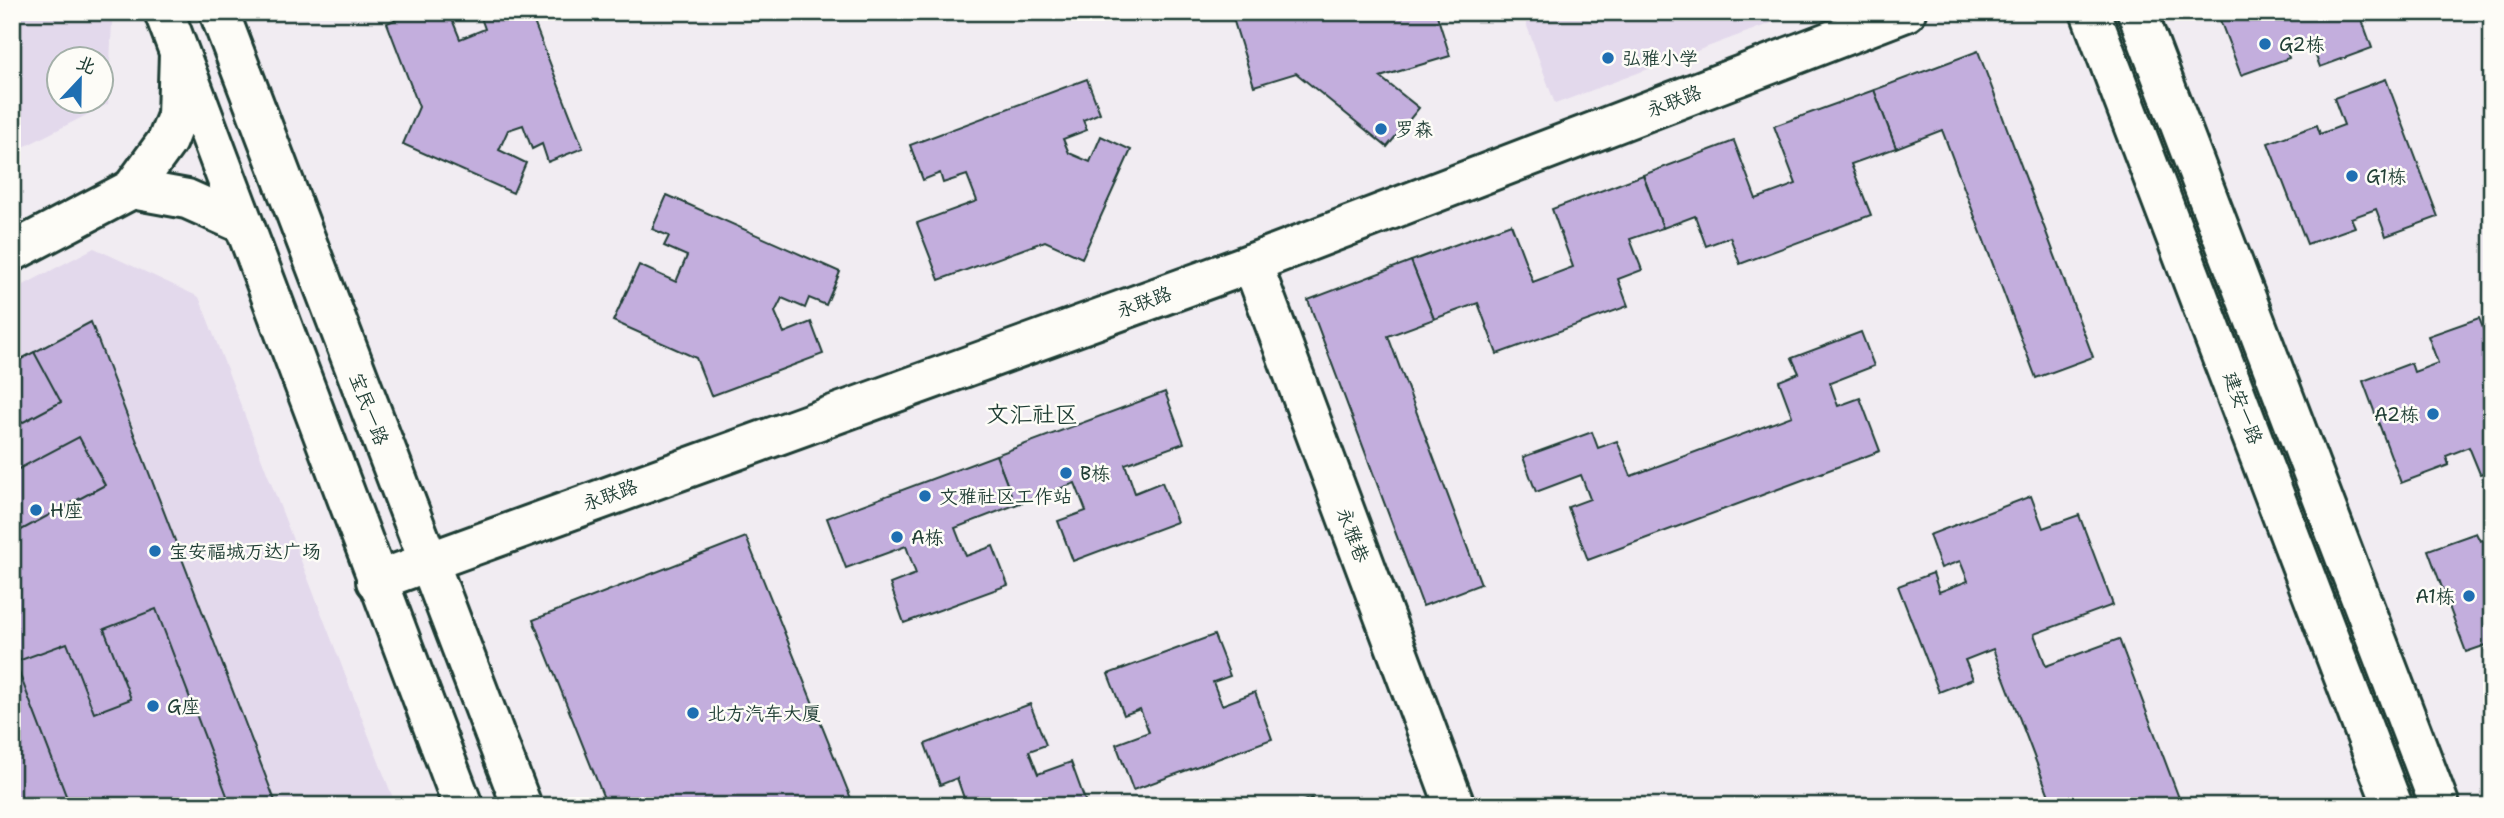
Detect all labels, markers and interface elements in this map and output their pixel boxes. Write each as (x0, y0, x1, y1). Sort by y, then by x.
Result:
place label: G2栋 (2279, 32, 2325, 57)
marker: G2栋 (2257, 36, 2273, 52)
north arrow (46, 46, 116, 116)
place label: 弘雅小学 (1622, 46, 1698, 71)
text: 北 (73, 50, 100, 80)
marker: 弘雅小学 (1600, 50, 1616, 66)
street label: 永联路 (1643, 79, 1705, 123)
place label: 罗森 (1395, 117, 1433, 142)
marker: 罗森 (1373, 121, 1389, 137)
place label: G1栋 (2366, 164, 2407, 189)
marker: G1栋 (2344, 168, 2360, 184)
street label: 永联路 (1113, 281, 1175, 323)
street label: 建安一路 (2218, 368, 2268, 448)
street label: 宝民一路 (344, 369, 394, 449)
district label: 文汇社区 (986, 399, 1078, 429)
place label: A2栋 (2374, 402, 2419, 427)
marker: A2栋 (2425, 406, 2441, 422)
place label: B栋 (1080, 461, 1110, 486)
marker: B栋 (1058, 465, 1074, 481)
street label: 永联路 (579, 474, 641, 516)
place label: 文雅社区工作站 (939, 484, 1072, 509)
marker: 文雅社区工作站 (917, 488, 933, 504)
place label: H座 (50, 498, 83, 523)
marker: H座 (28, 502, 44, 518)
street label: 永雅巷 (1331, 504, 1375, 566)
place label: A栋 (911, 525, 944, 550)
marker: A栋 (889, 529, 905, 545)
place label: 宝安福城万达广场 (169, 539, 321, 564)
marker: 宝安福城万达广场 (147, 543, 163, 559)
place label: A1栋 (2415, 584, 2455, 609)
marker: A1栋 (2461, 588, 2477, 604)
place label: G座 (167, 694, 200, 719)
marker: G座 (145, 698, 161, 714)
place label: 北方汽车大厦 (707, 701, 821, 726)
marker: 北方汽车大厦 (685, 705, 701, 721)

